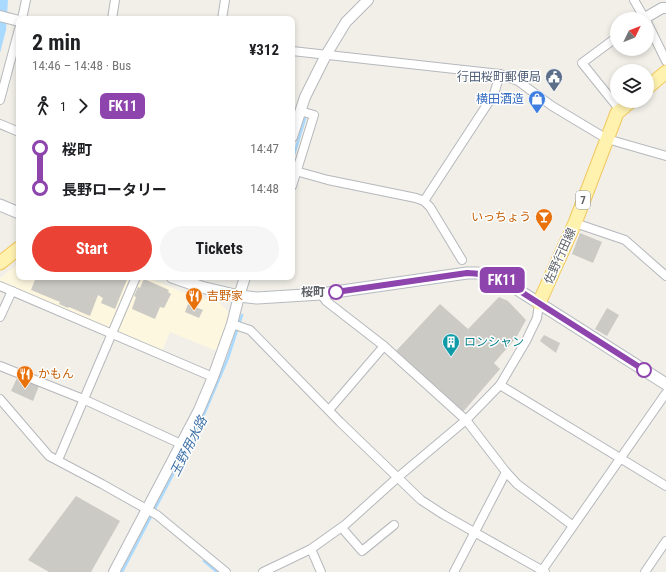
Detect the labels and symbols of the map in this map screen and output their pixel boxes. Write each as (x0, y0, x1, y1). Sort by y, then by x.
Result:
north arrow (610, 12, 654, 56)
public building icon: 行田桜町郵便局 (544, 67, 564, 92)
place label: 行田桜町郵便局 (457, 70, 541, 84)
shop icon: 横田酒造 (527, 89, 547, 114)
place label: 横田酒造 (476, 92, 524, 106)
road number: 7 (576, 191, 590, 209)
bar icon: いっちょう (534, 207, 554, 232)
place label: いっちょう (471, 210, 531, 224)
street label: 佐野行田線 (541, 226, 579, 286)
line badge: FK11 (474, 267, 530, 293)
marker: 桜町 (328, 284, 344, 300)
place label: 桜町 (301, 285, 325, 299)
restaurant icon: 吉野家 (184, 286, 204, 311)
place label: 吉野家 (207, 289, 243, 303)
building icon: ロンシャン (441, 332, 461, 357)
place label: ロンシャン (464, 335, 524, 349)
unlabelled marker (636, 362, 652, 378)
restaurant icon: かもん (15, 364, 35, 389)
place label: かもん (38, 367, 74, 381)
water label: 玉野用水路 (167, 413, 210, 479)

